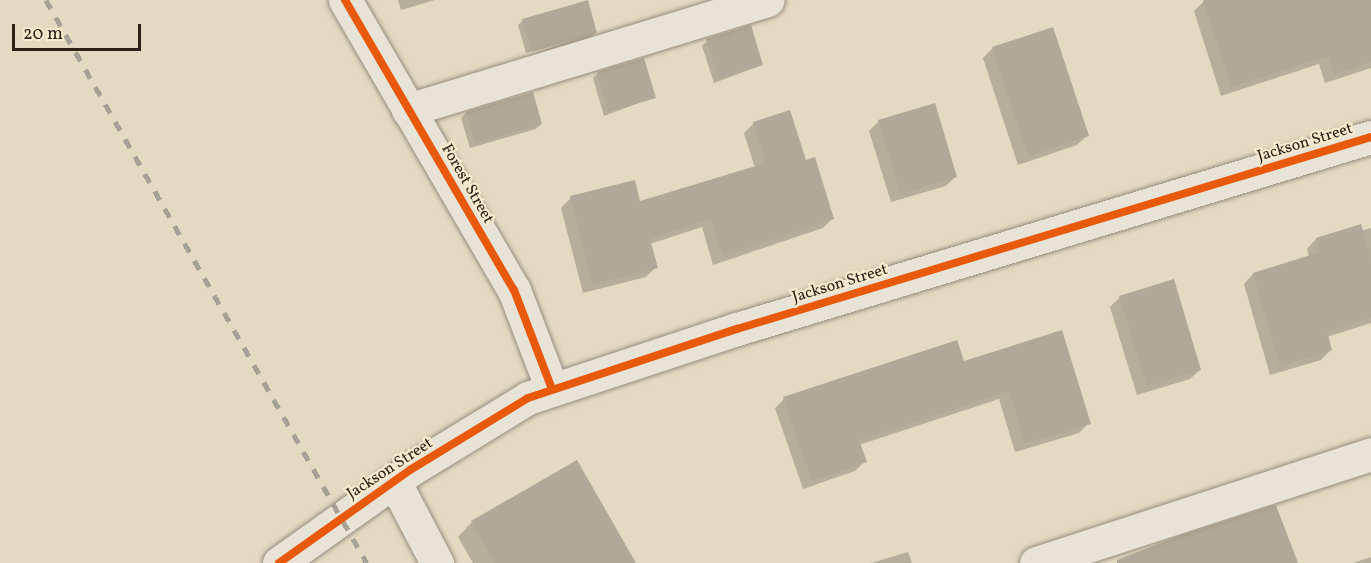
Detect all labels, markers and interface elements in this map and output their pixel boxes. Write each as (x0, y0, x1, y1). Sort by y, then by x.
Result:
scale bar (15, 12, 144, 50)
text: 20 m (23, 22, 63, 47)
street label: Jackson Street (1255, 119, 1355, 167)
street label: Forest Street (437, 141, 497, 227)
street label: Jackson Street (790, 260, 890, 308)
street label: Jackson Street (343, 434, 437, 504)

